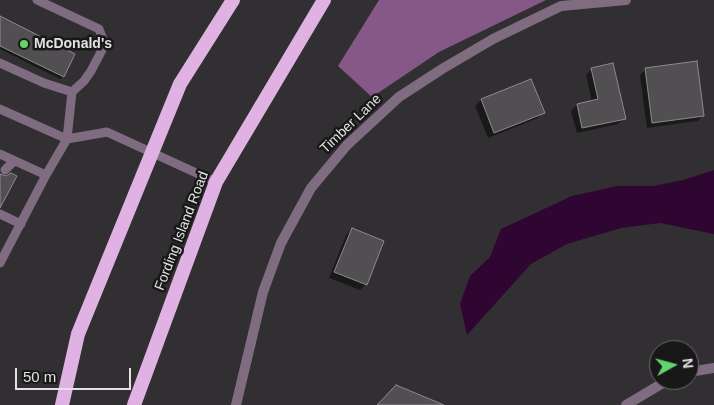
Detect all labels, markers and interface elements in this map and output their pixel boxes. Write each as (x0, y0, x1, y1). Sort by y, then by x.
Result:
place label: McDonald's (34, 36, 112, 52)
marker: McDonald's (18, 38, 30, 50)
street label: Timber Lane (317, 91, 385, 157)
street label: Fording Island Road (152, 169, 212, 293)
north arrow (649, 340, 699, 390)
text: N (679, 357, 696, 369)
scale bar (18, 358, 134, 390)
text: 50 m (23, 368, 56, 385)

